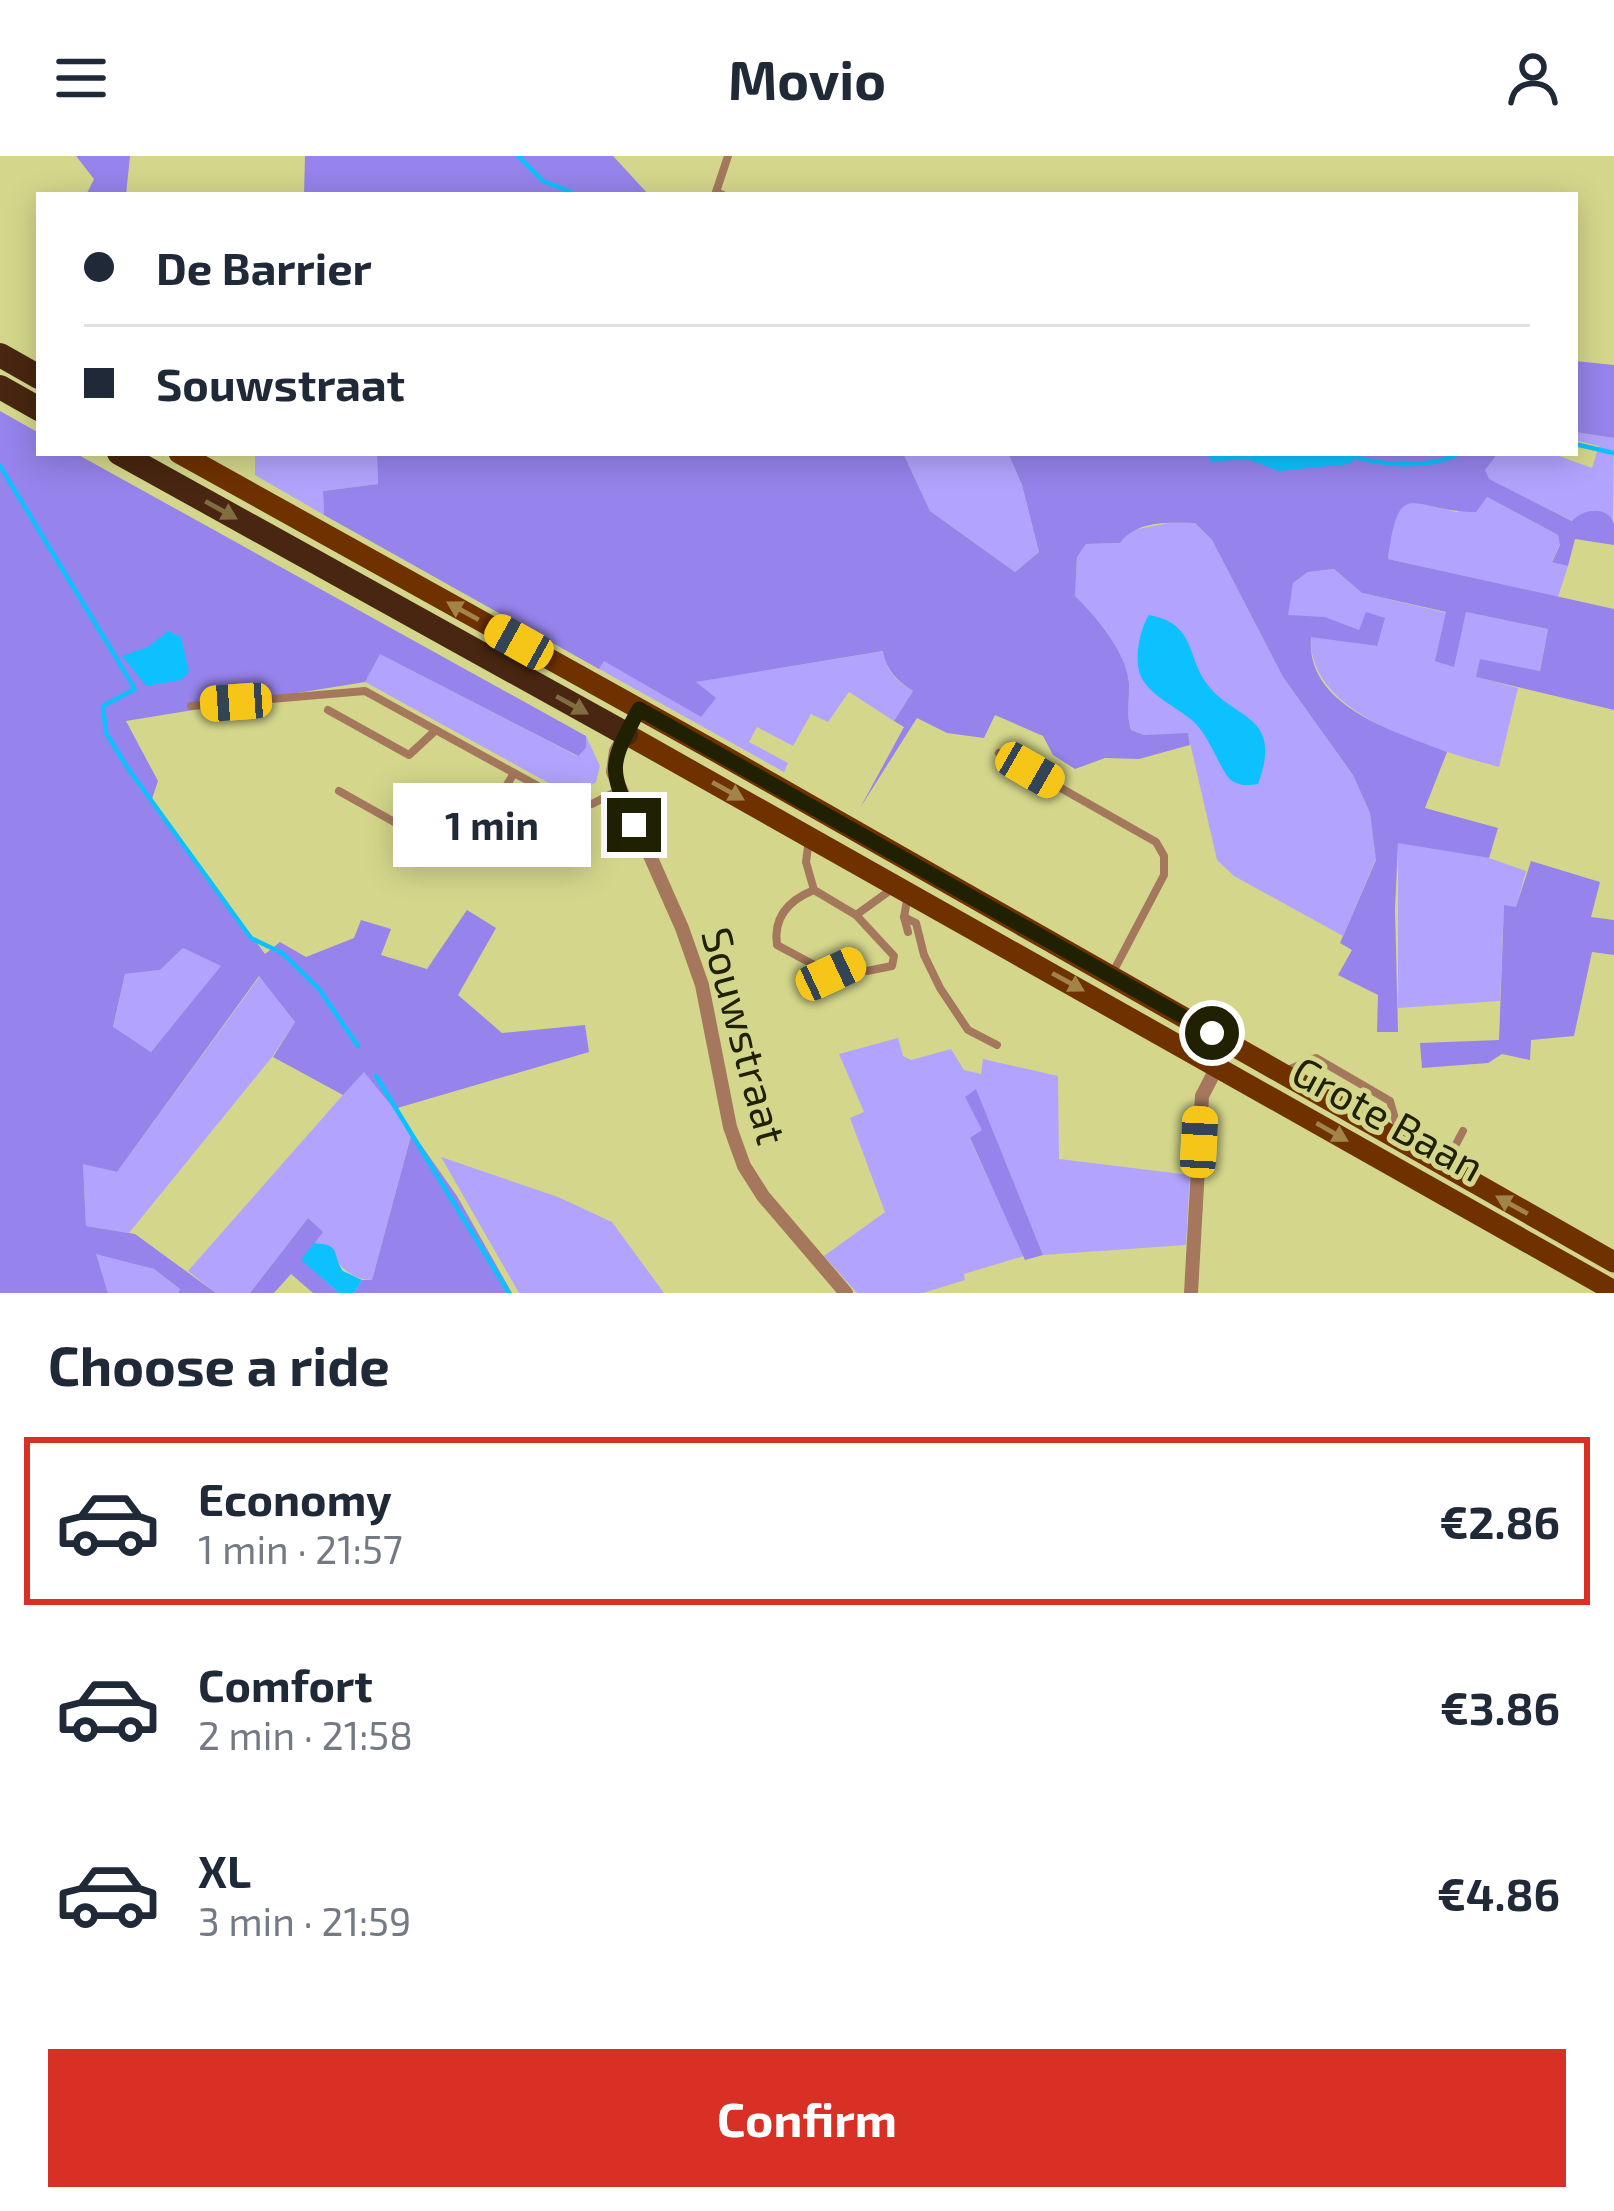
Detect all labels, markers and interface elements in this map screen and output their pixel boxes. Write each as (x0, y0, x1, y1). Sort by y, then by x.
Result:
icon: menu (48, 45, 114, 111)
icon: person (1500, 45, 1566, 111)
text: Movio (728, 46, 886, 111)
text: De Barrier (156, 240, 372, 294)
text: Souwstraat (156, 356, 405, 410)
one-way arrow (204, 499, 238, 520)
one-way arrow (447, 602, 480, 623)
car (479, 609, 559, 675)
car (199, 682, 273, 722)
one-way arrow (555, 694, 590, 715)
car (990, 736, 1070, 804)
one-way arrow (711, 780, 744, 801)
callout: 1 min (394, 783, 592, 867)
route end (607, 798, 661, 852)
text: 1 min (445, 801, 539, 848)
street label: Souwstraat (693, 922, 799, 1149)
car (791, 942, 871, 1006)
one-way arrow (1051, 971, 1084, 992)
route start (1185, 1006, 1239, 1060)
street label: Grote Baan (1285, 1044, 1493, 1190)
car (1179, 1105, 1219, 1179)
one-way arrow (1315, 1121, 1349, 1142)
one-way arrow (1495, 1195, 1529, 1216)
text: Choose a ride (48, 1332, 390, 1397)
icon: car (54, 1467, 162, 1575)
text: Economy (198, 1471, 392, 1525)
text: €2.86 (1439, 1494, 1560, 1548)
text: 1 min · 21:57 (198, 1525, 403, 1572)
icon: car (54, 1653, 162, 1761)
text: Comfort (198, 1657, 373, 1711)
text: €3.86 (1440, 1680, 1560, 1734)
text: 2 min · 21:58 (198, 1711, 413, 1758)
icon: car (54, 1839, 162, 1947)
text: XL (198, 1843, 251, 1897)
text: €4.86 (1437, 1866, 1560, 1920)
text: 3 min · 21:59 (198, 1897, 411, 1944)
button: Confirm (48, 2049, 1566, 2187)

